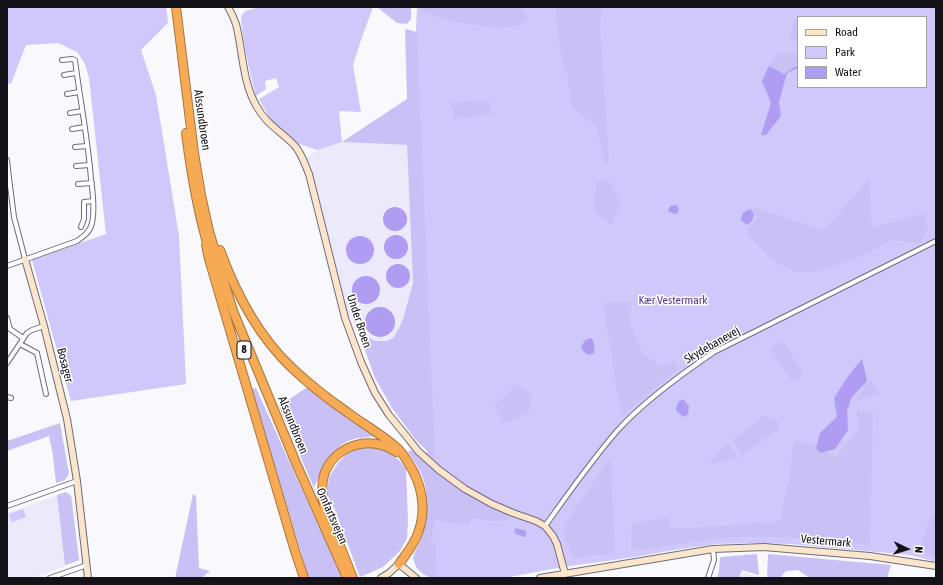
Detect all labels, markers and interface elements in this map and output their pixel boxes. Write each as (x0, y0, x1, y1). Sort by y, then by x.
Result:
legend (797, 16, 927, 88)
text: Road (835, 25, 858, 39)
text: Park (835, 45, 855, 59)
text: Water (835, 65, 861, 79)
street label: Alssundbroen (191, 89, 213, 151)
street label: Under Broen (344, 292, 374, 350)
park label: Kær Vestermark (638, 293, 708, 307)
street label: Skydebanevej (682, 323, 742, 367)
road number: 8 (237, 341, 251, 359)
street label: Bosager (54, 346, 76, 384)
street label: Alssundbroen (275, 394, 311, 456)
street label: Omfartsvejen (313, 486, 351, 546)
north arrow (887, 529, 927, 569)
street label: Vestermark (800, 532, 852, 550)
text: N (913, 546, 925, 553)

